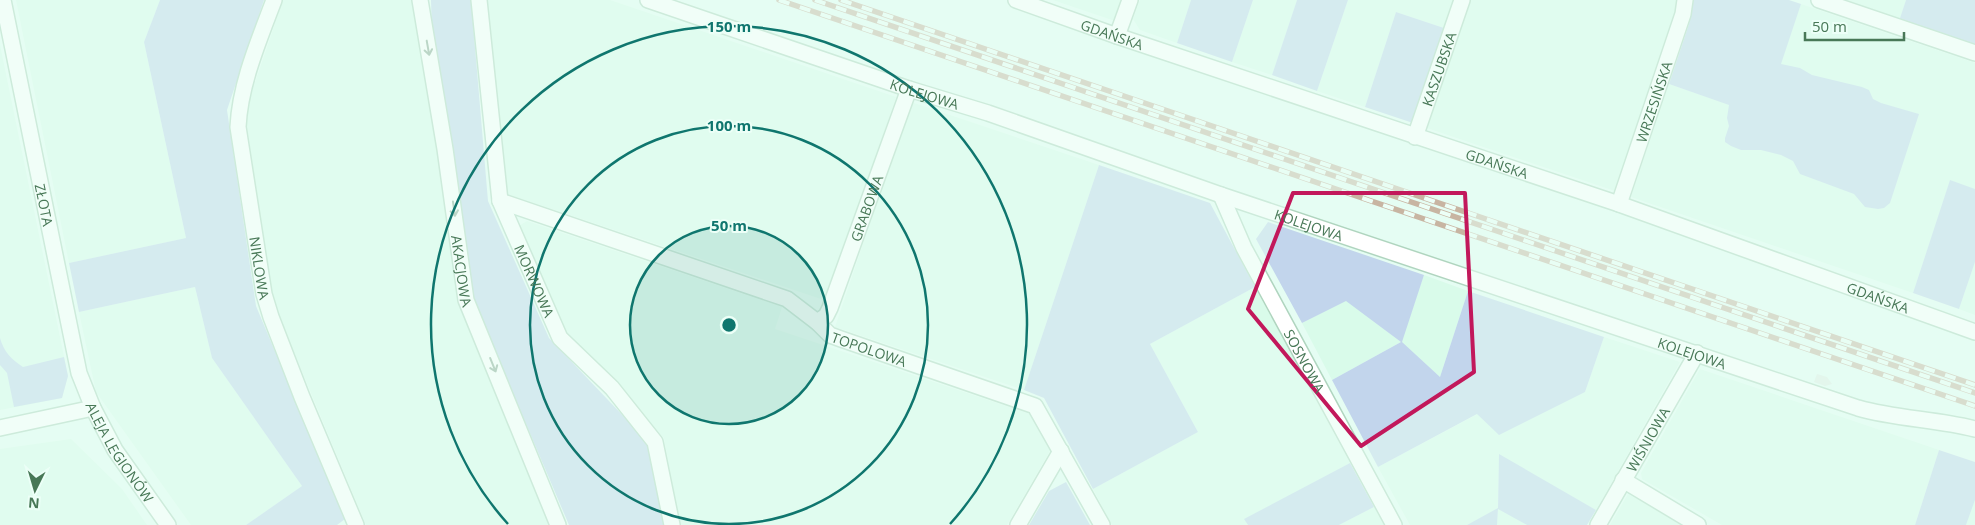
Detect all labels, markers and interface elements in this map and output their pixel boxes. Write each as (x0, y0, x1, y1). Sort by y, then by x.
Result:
scale bar (1805, 10, 1904, 42)
street label: GDAŃSKA (1078, 14, 1146, 54)
text: 150 m (707, 16, 751, 36)
text: 50 m (1812, 16, 1847, 36)
street label: KASZUBSKA (1417, 29, 1460, 109)
one-way arrow (423, 40, 433, 56)
street label: WRZESIŃSKA (1631, 58, 1676, 145)
street label: KOLEJOWA (888, 74, 961, 113)
text: 100 m (707, 115, 751, 135)
street label: GDAŃSKA (1463, 144, 1531, 183)
street label: GRABOWA (845, 172, 887, 244)
street label: ZŁOTA (31, 182, 58, 228)
one-way arrow (449, 200, 459, 216)
street label: KOLEJOWA (1272, 204, 1346, 245)
text: 50 m (711, 215, 747, 235)
street label: AKACJOWA (448, 234, 477, 310)
street label: NIKLOWA (246, 235, 275, 302)
street label: MORWOWA (511, 241, 559, 320)
street label: GDAŃSKA (1844, 277, 1912, 317)
centre of rings (720, 316, 738, 334)
street label: SOSNOWA (1280, 326, 1330, 396)
street label: TOPOLOWA (829, 327, 909, 370)
street label: KOLEJOWA (1655, 332, 1729, 373)
one-way arrow (488, 357, 498, 372)
street label: ALEJA LEGIONÓW (82, 399, 158, 506)
street label: WIŚNIOWA (1621, 403, 1674, 475)
north arrow (10, 465, 60, 515)
text: N (27, 493, 40, 513)

